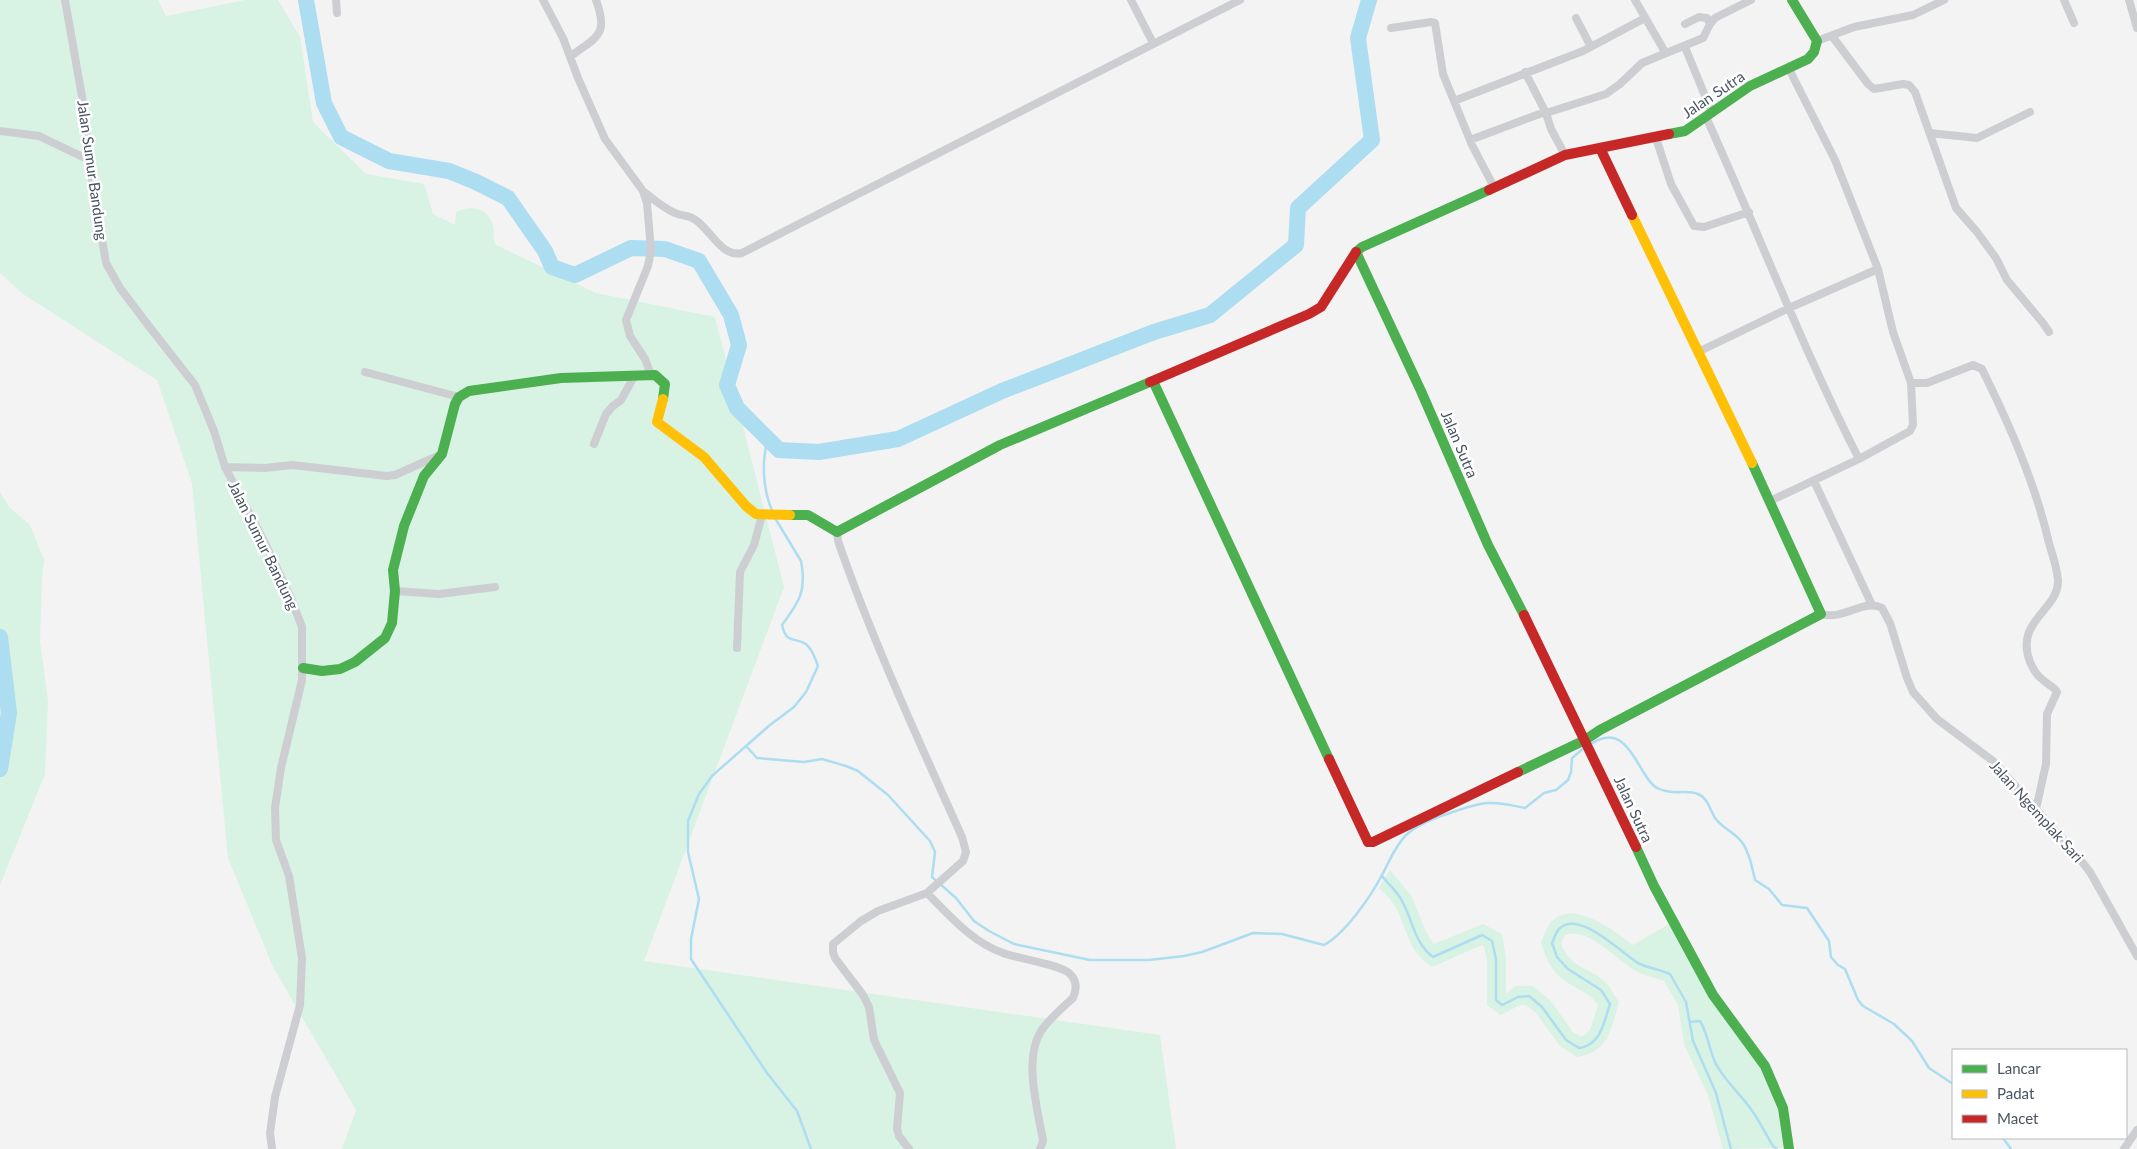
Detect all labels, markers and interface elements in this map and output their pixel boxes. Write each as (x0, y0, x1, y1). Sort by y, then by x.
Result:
street label: Jalan Sutra (1678, 67, 1748, 121)
street label: Jalan Sumur Bandung (74, 99, 112, 241)
street label: Jalan Sutra (1438, 408, 1482, 480)
street label: Jalan Sumur Bandung (225, 478, 303, 613)
street label: Jalan Ngemplak Sari (1986, 756, 2088, 866)
street label: Jalan Sutra (1611, 773, 1657, 845)
legend (1952, 1049, 2127, 1139)
text: Lancar (1997, 1059, 2041, 1077)
text: Padat (1997, 1084, 2035, 1102)
text: Macet (1997, 1109, 2039, 1127)

